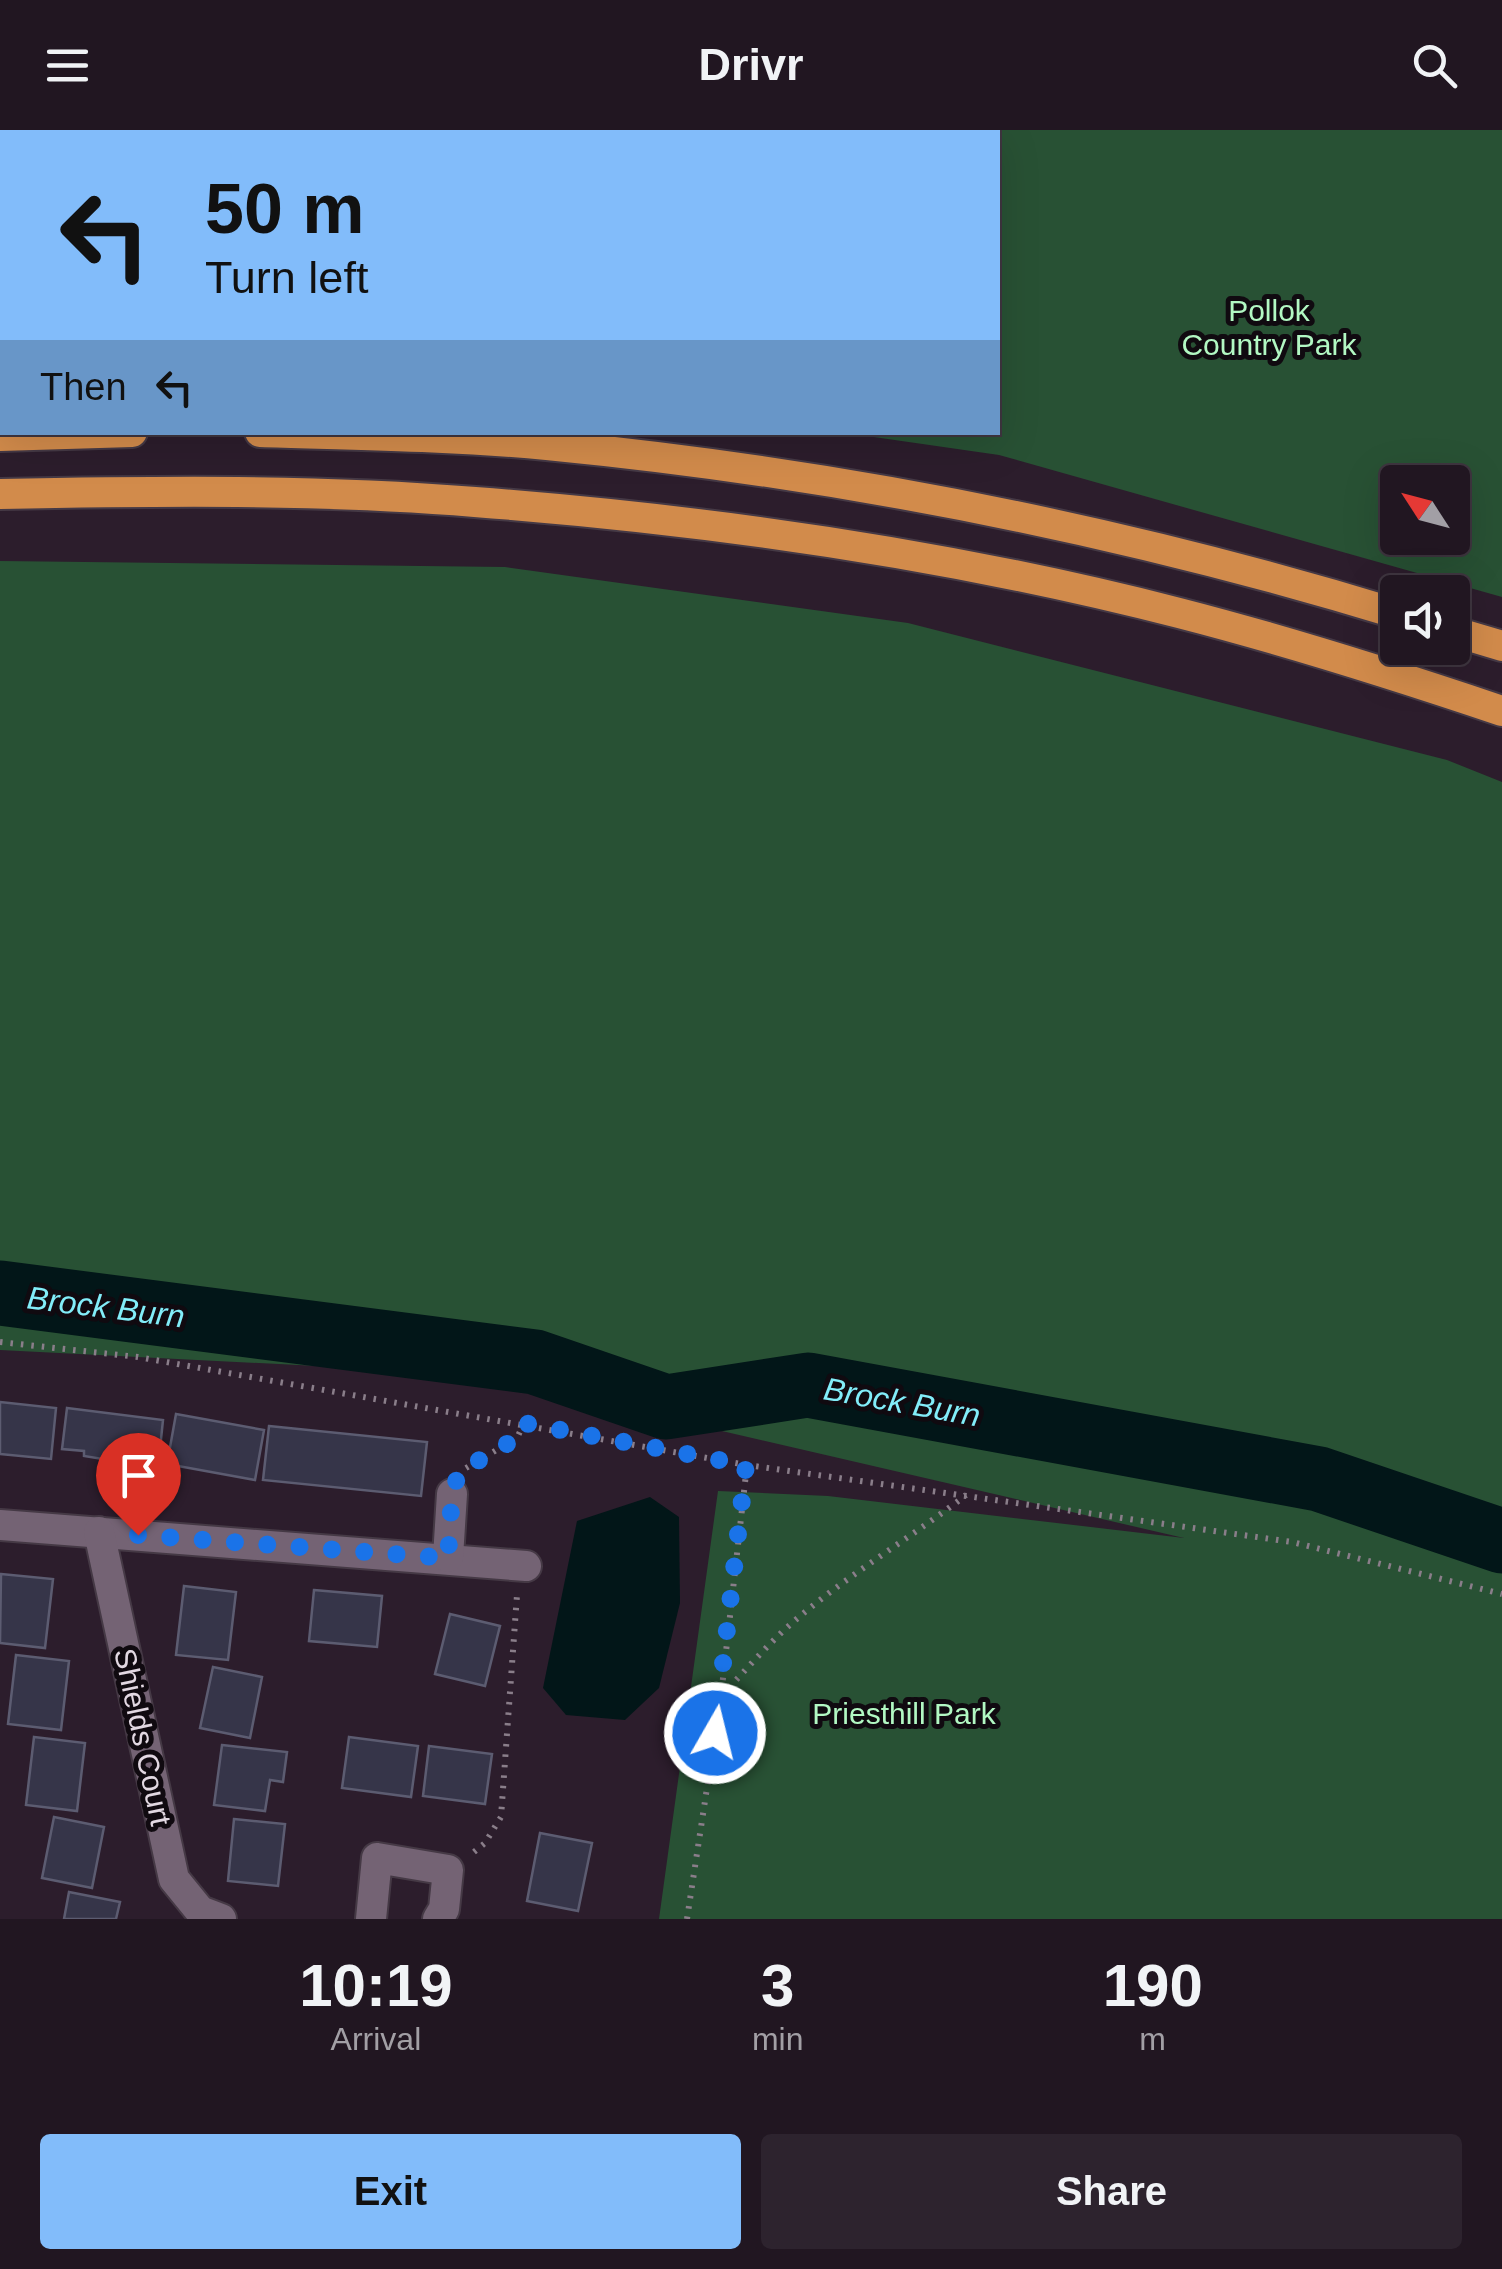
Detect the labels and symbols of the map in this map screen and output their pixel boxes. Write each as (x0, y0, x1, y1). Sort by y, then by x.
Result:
park label: Pollok Country Park (1181, 294, 1358, 361)
north arrow (1380, 465, 1470, 555)
water label: Brock Burn (25, 1279, 187, 1335)
water label: Brock Burn (821, 1371, 983, 1433)
pin (96, 1433, 181, 1536)
street label: Shields Court (108, 1645, 178, 1829)
position arrow (663, 1681, 767, 1785)
park label: Priesthill Park (812, 1697, 997, 1730)

